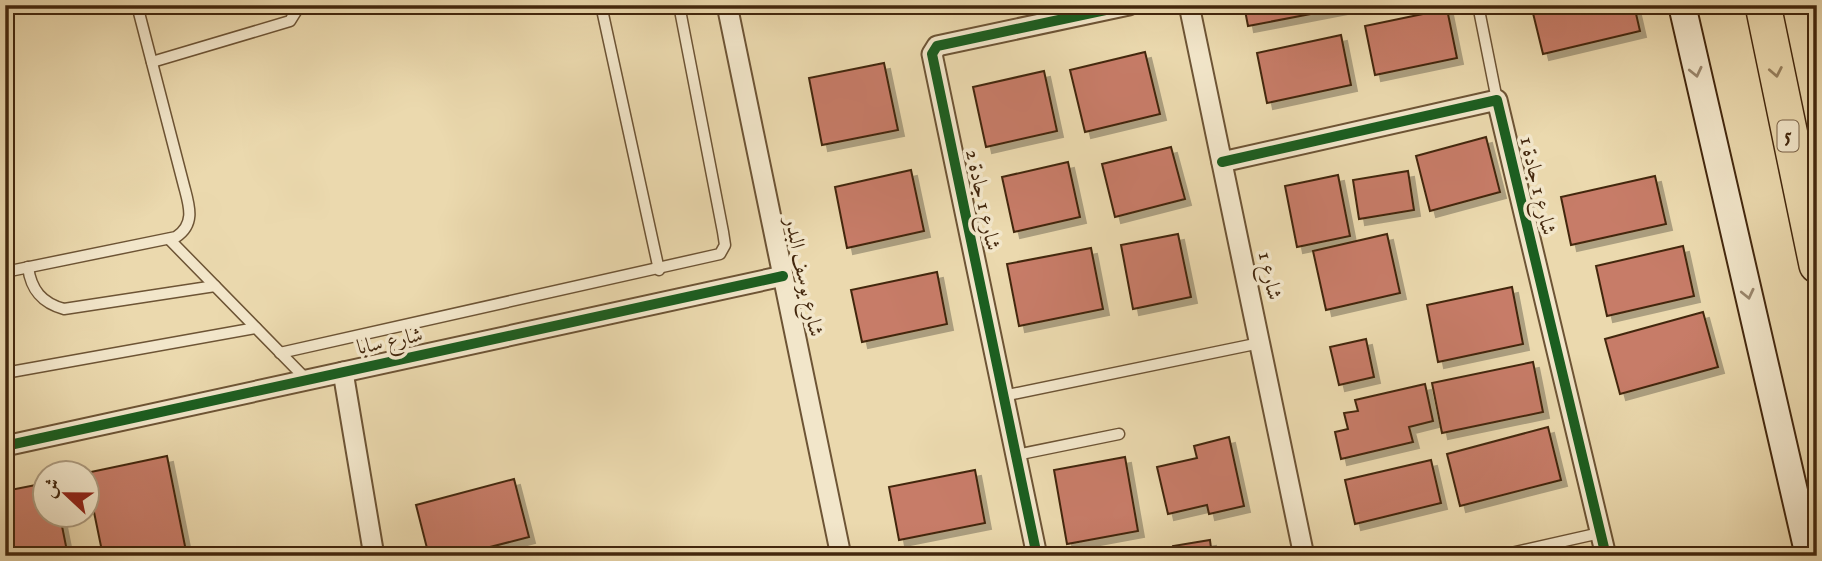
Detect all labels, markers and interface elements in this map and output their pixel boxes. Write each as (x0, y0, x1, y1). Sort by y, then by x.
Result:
one-way arrow (1688, 66, 1702, 78)
one-way arrow (1767, 66, 1782, 78)
road number: 5 (1778, 120, 1798, 152)
street label: شارع 1 جادة 1 (1510, 134, 1561, 239)
street label: شارع 1 جادة 2 (955, 147, 1006, 254)
street label: شارع يوسف البدر (774, 213, 829, 340)
street label: شارع 1 (1248, 249, 1287, 303)
one-way arrow (1739, 288, 1754, 300)
street label: شارع سابا (355, 322, 426, 365)
north arrow (32, 460, 102, 530)
text: ش (37, 475, 67, 502)

